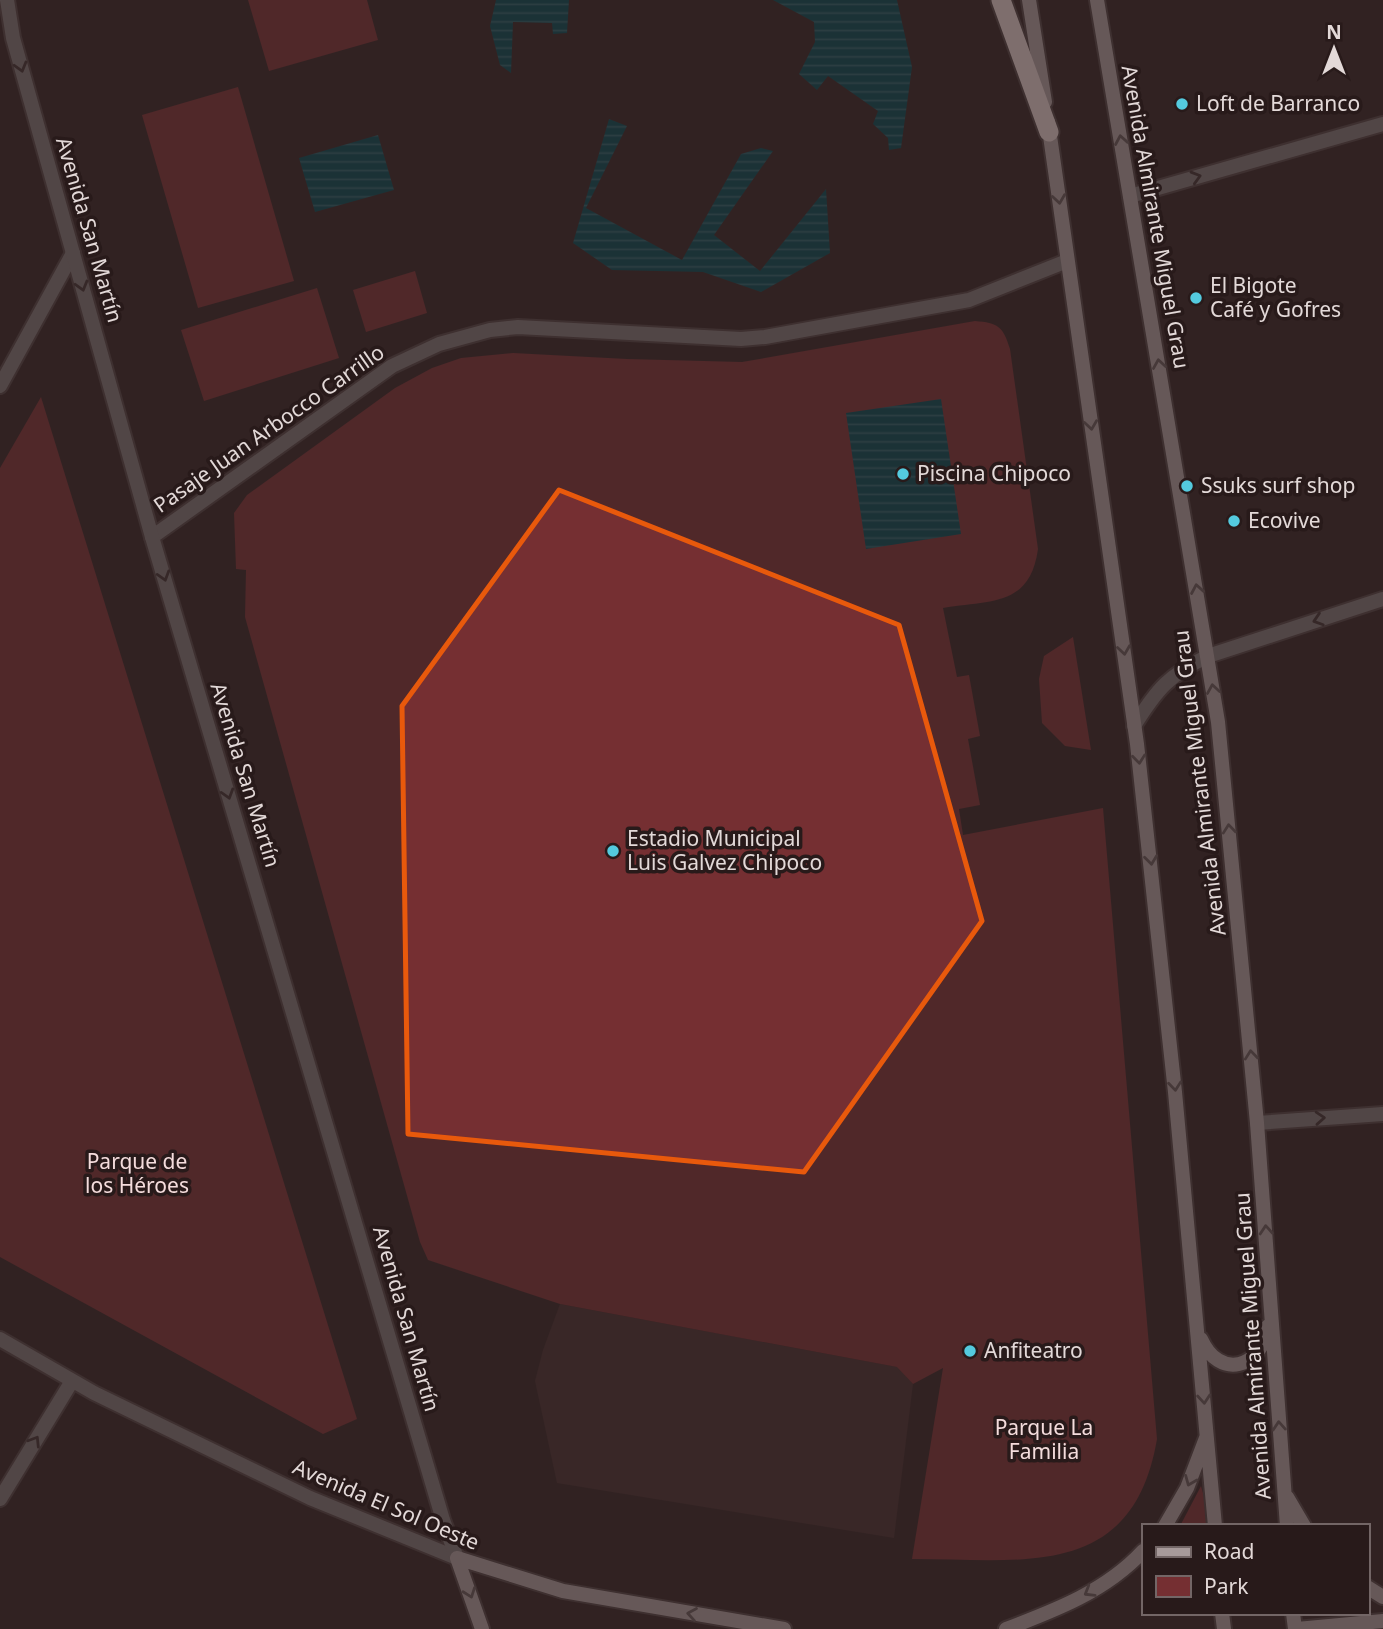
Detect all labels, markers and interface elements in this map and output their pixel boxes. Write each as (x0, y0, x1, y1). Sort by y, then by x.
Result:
north arrow (1299, 14, 1369, 84)
text: N (1326, 19, 1342, 45)
one-way arrow (13, 60, 28, 72)
street label: Avenida Almirante Miguel Grau (1115, 63, 1196, 371)
place label: Loft de Barranco (1196, 89, 1360, 117)
marker: Loft de Barranco (1174, 96, 1190, 112)
street label: Avenida San Martín (50, 134, 130, 326)
one-way arrow (1114, 134, 1129, 146)
one-way arrow (1190, 171, 1202, 185)
one-way arrow (1051, 193, 1066, 205)
place label: El Bigote Café y Gofres (1210, 271, 1341, 323)
one-way arrow (74, 280, 89, 292)
marker: El Bigote Café y Gofres (1188, 290, 1204, 306)
street label: Pasaje Juan Arbocco Carrillo (148, 338, 389, 519)
one-way arrow (1152, 358, 1167, 370)
one-way arrow (1083, 419, 1098, 430)
place label: Piscina Chipoco (917, 459, 1071, 487)
marker: Piscina Chipoco (895, 466, 911, 482)
place label: Ssuks surf shop (1201, 471, 1355, 499)
marker: Ssuks surf shop (1179, 478, 1195, 494)
place label: Ecovive (1248, 506, 1321, 534)
marker: Ecovive (1226, 513, 1242, 529)
one-way arrow (155, 569, 170, 581)
one-way arrow (1190, 583, 1205, 595)
one-way arrow (1312, 612, 1325, 626)
street label: Avenida Almirante Miguel Grau (1166, 629, 1232, 938)
one-way arrow (1116, 644, 1131, 656)
street label: Avenida San Martín (205, 679, 287, 870)
one-way arrow (1206, 683, 1221, 695)
one-way arrow (1131, 754, 1146, 765)
one-way arrow (220, 787, 235, 799)
one-way arrow (1221, 823, 1236, 834)
place label: Estadio Municipal Luis Galvez Chipoco (627, 824, 822, 876)
marker: Estadio Municipal Luis Galvez Chipoco (605, 843, 621, 859)
one-way arrow (1143, 854, 1158, 866)
one-way arrow (1244, 1049, 1259, 1060)
one-way arrow (1167, 1080, 1182, 1092)
one-way arrow (1315, 1111, 1326, 1126)
park label: Parque de los Héroes (85, 1147, 189, 1199)
street label: Avenida Almirante Miguel Grau (1227, 1192, 1277, 1500)
street label: Avenida San Martín (367, 1223, 447, 1415)
one-way arrow (1259, 1224, 1274, 1235)
place label: Anfiteatro (984, 1336, 1083, 1364)
marker: Anfiteatro (962, 1343, 978, 1359)
one-way arrow (1196, 1394, 1211, 1405)
park label: Parque La Familia (995, 1413, 1093, 1465)
one-way arrow (1272, 1420, 1287, 1431)
one-way arrow (27, 1436, 40, 1449)
street label: Avenida El Sol Oeste (289, 1452, 484, 1556)
one-way arrow (1184, 1474, 1198, 1486)
legend (1142, 1524, 1369, 1615)
text: Road (1204, 1537, 1254, 1565)
text: Park (1204, 1572, 1249, 1600)
one-way arrow (1084, 1584, 1097, 1597)
one-way arrow (461, 1587, 475, 1599)
one-way arrow (686, 1607, 698, 1622)

